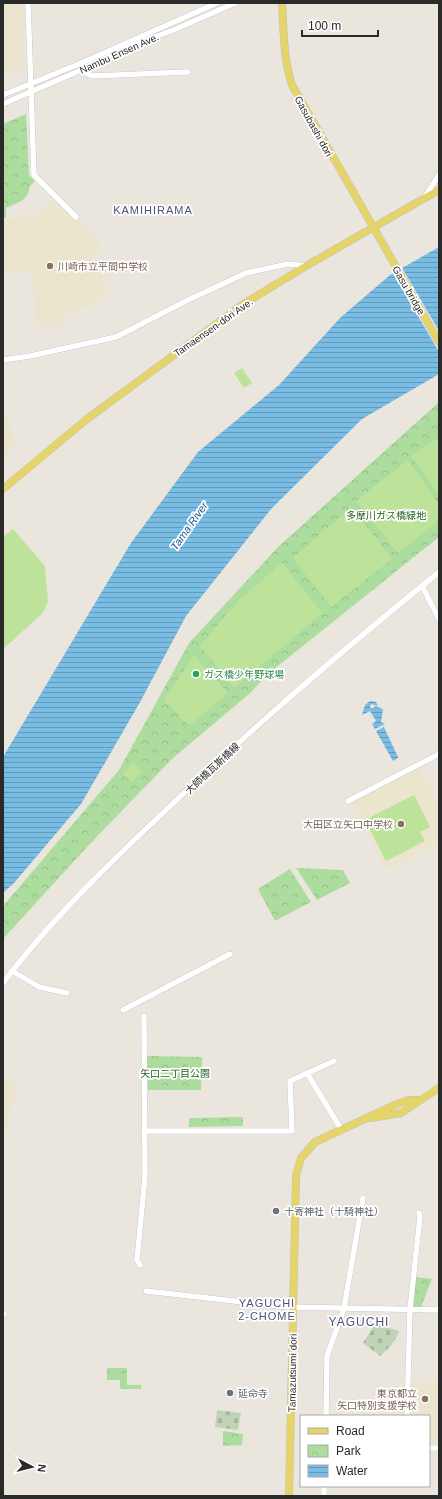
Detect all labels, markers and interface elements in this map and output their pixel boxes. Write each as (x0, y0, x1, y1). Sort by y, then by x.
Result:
scale bar (302, 12, 378, 38)
text: 100 m (308, 19, 341, 33)
street label: Nambu Ensen Ave. (78, 31, 160, 76)
street label: Gasubashi dori (292, 94, 335, 158)
district label: KAMIHIRAMA (113, 204, 193, 216)
marker: 川崎市立平間中学校 (45, 261, 55, 271)
place label: 川崎市立平間中学校 (58, 261, 148, 272)
street label: Gasu bridge (390, 264, 427, 317)
street label: Tamaensen-dōri Ave. (172, 296, 255, 359)
water label: Tama River (168, 499, 211, 552)
park label: 多摩川ガス橋緑地 (346, 510, 427, 521)
marker: ガス橋少年野球場 (191, 669, 201, 679)
place label: ガス橋少年野球場 (204, 669, 284, 680)
street label: 大師橋瓦斯橋線 (183, 740, 242, 796)
place label: 大田区立矢口中学校 (303, 819, 393, 830)
marker: 大田区立矢口中学校 (396, 819, 406, 829)
park label: 矢口二丁目公園 (140, 1068, 210, 1079)
marker: 十寄神社（十騎神社） (271, 1206, 281, 1216)
place label: 十寄神社（十騎神社） (284, 1206, 384, 1217)
district label: YAGUCHI 2-CHOME (238, 1297, 296, 1322)
district label: YAGUCHI (329, 1315, 389, 1329)
street label: Tamazutsumi dori (286, 1334, 299, 1412)
marker: 延命寺 (225, 1388, 235, 1398)
place label: 延命寺 (238, 1388, 268, 1399)
place label: 東京都立 矢口特別支援学校 (337, 1388, 417, 1411)
marker: 東京都立 矢口特別支援学校 (420, 1394, 430, 1404)
legend (300, 1415, 430, 1487)
text: Road (336, 1424, 365, 1438)
text: Park (336, 1444, 362, 1458)
north arrow (12, 1447, 52, 1487)
text: N (35, 1464, 48, 1473)
text: Water (336, 1464, 368, 1478)

